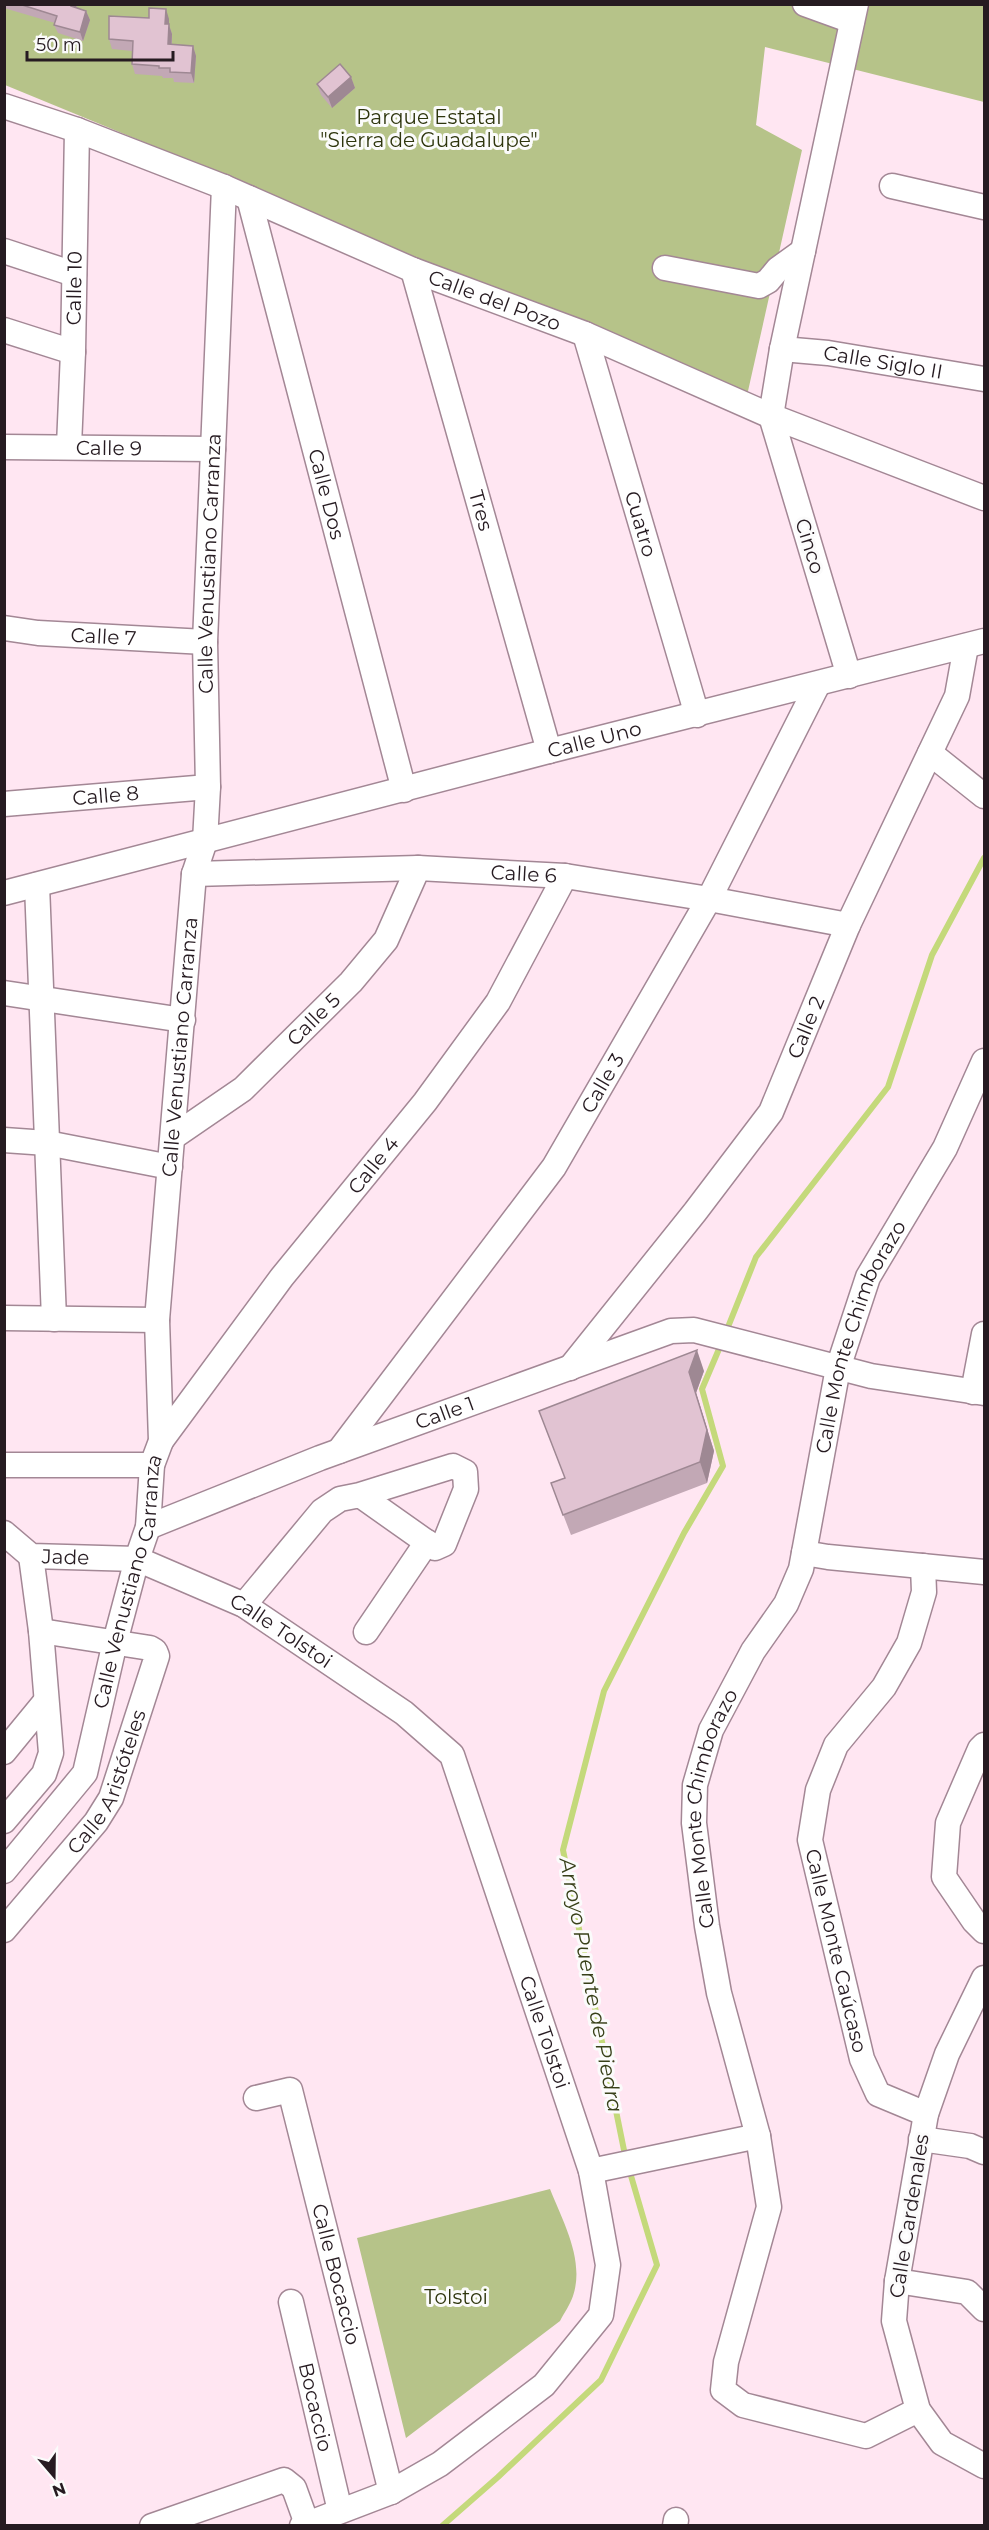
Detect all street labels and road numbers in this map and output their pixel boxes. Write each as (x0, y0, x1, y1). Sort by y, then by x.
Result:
street label: Calle 10 (61, 251, 87, 326)
street label: Calle del Pozo (425, 265, 564, 336)
street label: Calle Siglo II (822, 340, 945, 384)
street label: Calle Venustiano Carranza (193, 433, 226, 694)
street label: Calle 9 (76, 436, 142, 460)
street label: Calle Dos (303, 446, 350, 542)
street label: Tres (464, 488, 498, 534)
street label: Cuatro (620, 488, 662, 560)
street label: Cinco (790, 515, 830, 577)
street label: Calle 7 (70, 623, 137, 650)
street label: Calle Uno (545, 716, 644, 763)
street label: Calle 8 (71, 781, 140, 810)
street label: Calle 6 (490, 860, 557, 888)
street label: Calle Venustiano Carranza (157, 916, 202, 1178)
street label: Calle 5 (282, 988, 345, 1051)
street label: Calle 2 (782, 993, 829, 1062)
street label: Calle 3 (576, 1049, 629, 1117)
street label: Calle 4 (343, 1132, 404, 1199)
street label: Calle Monte Chimborazo (810, 1216, 911, 1456)
street label: Calle 1 (412, 1391, 478, 1435)
street label: Calle Venustiano Carranza (88, 1451, 167, 1711)
street label: Jade (40, 1544, 90, 1570)
street label: Calle Tolstoi (227, 1589, 337, 1673)
street label: Calle Monte Chimborazo (682, 1685, 743, 1930)
street label: Calle Aristóteles (62, 1706, 151, 1859)
street label: Calle Monte Caúcaso (800, 1846, 872, 2055)
street label: Calle Tolstoi (515, 1972, 575, 2092)
street label: Calle Cardenales (884, 2132, 934, 2300)
street label: Calle Bocaccio (307, 2201, 366, 2347)
street label: Bocaccio (294, 2360, 338, 2454)

